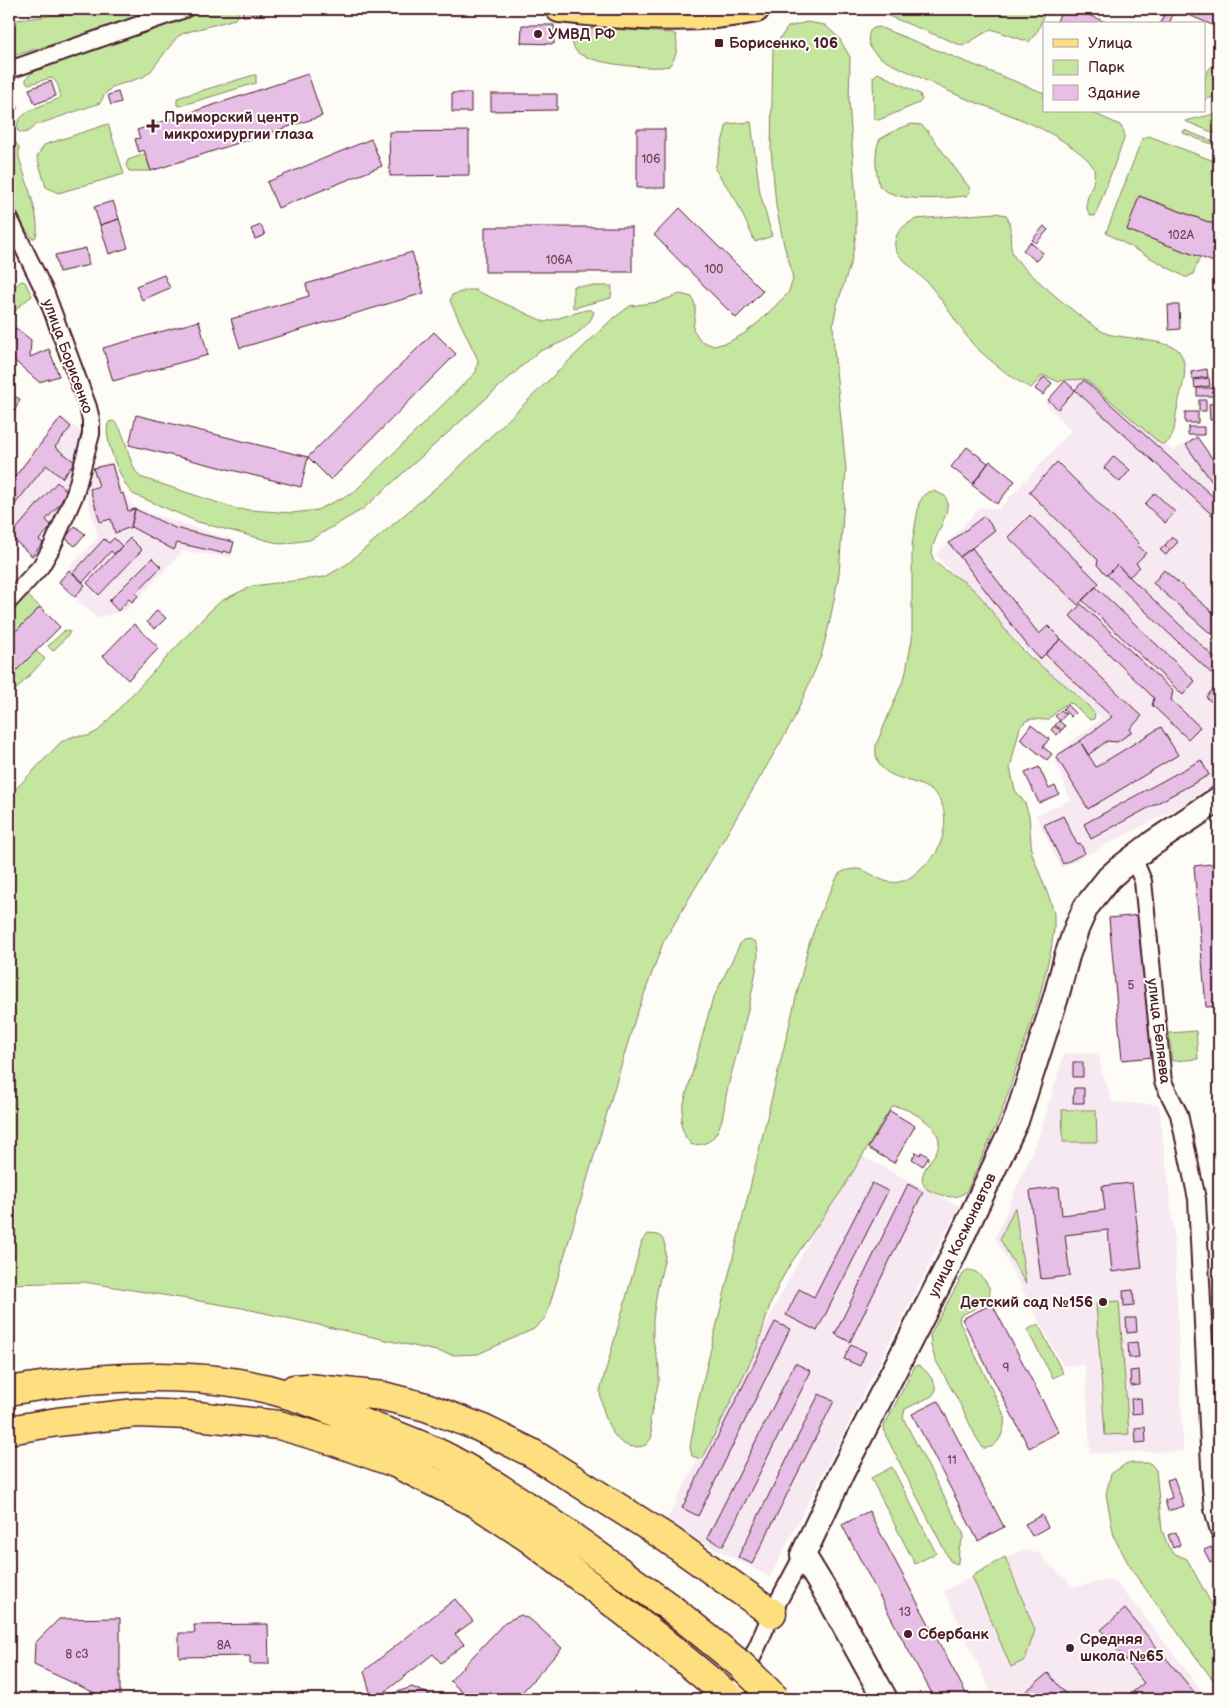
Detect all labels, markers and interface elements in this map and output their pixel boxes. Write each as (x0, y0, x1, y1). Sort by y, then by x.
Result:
legend (1043, 22, 1206, 112)
place label: УМВД РФ (548, 25, 616, 44)
marker: УМВД РФ (532, 28, 544, 40)
place label: Борисенко, 106 (729, 34, 838, 53)
text: Улица (1088, 34, 1133, 53)
marker: Борисенко, 106 (713, 37, 725, 49)
text: Парк (1088, 58, 1125, 77)
text: Здание (1088, 84, 1140, 103)
place label: Приморский центр микрохирургии глаза (164, 108, 314, 144)
marker: Приморский центр микрохирургии глаза (146, 119, 160, 133)
house number: 106 (641, 152, 661, 167)
house number: 102А (1168, 228, 1195, 243)
house number: 106А (546, 253, 573, 268)
house number: 100 (705, 262, 723, 277)
street label: улица Борисенко (38, 296, 97, 416)
street label: улица Беляева (1143, 977, 1174, 1085)
house number: 5 (1128, 978, 1135, 993)
street label: улица Космонавтов (924, 1170, 1001, 1300)
place label: Детский сад №156 (960, 1293, 1093, 1312)
marker: Детский сад №156 (1097, 1296, 1109, 1308)
house number: 9 (1003, 1361, 1010, 1376)
house number: 11 (947, 1453, 957, 1468)
house number: 13 (899, 1605, 911, 1620)
place label: Сбербанк (918, 1625, 990, 1644)
marker: Сбербанк (902, 1628, 914, 1640)
place label: Средняя школа №65 (1080, 1630, 1164, 1666)
house number: 8А (217, 1638, 232, 1653)
marker: Средняя школа №65 (1064, 1642, 1076, 1654)
house number: 8 с3 (65, 1647, 89, 1662)

